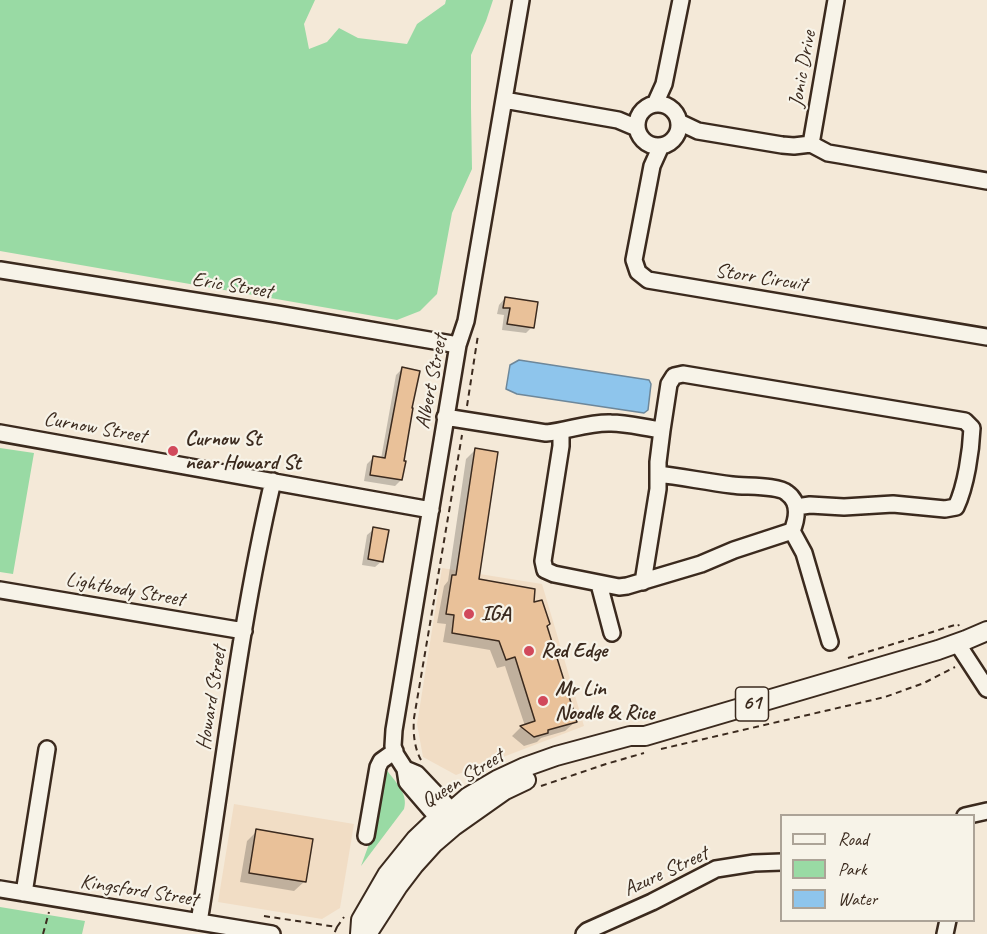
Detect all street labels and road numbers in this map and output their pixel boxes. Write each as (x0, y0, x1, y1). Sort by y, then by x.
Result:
street label: Jonic Drive (784, 29, 822, 109)
street label: Storr Circuit (713, 258, 809, 298)
street label: Eric Street (190, 267, 274, 305)
street label: Albert Street (411, 333, 453, 431)
street label: Curnow Street (42, 407, 148, 449)
street label: Lightbody Street (64, 567, 186, 613)
street label: Howard Street (191, 644, 233, 752)
road number: 61 (736, 687, 768, 721)
street label: Queen Street (417, 744, 509, 814)
street label: Azure Street (620, 841, 712, 903)
street label: Kingsford Street (78, 869, 200, 913)

